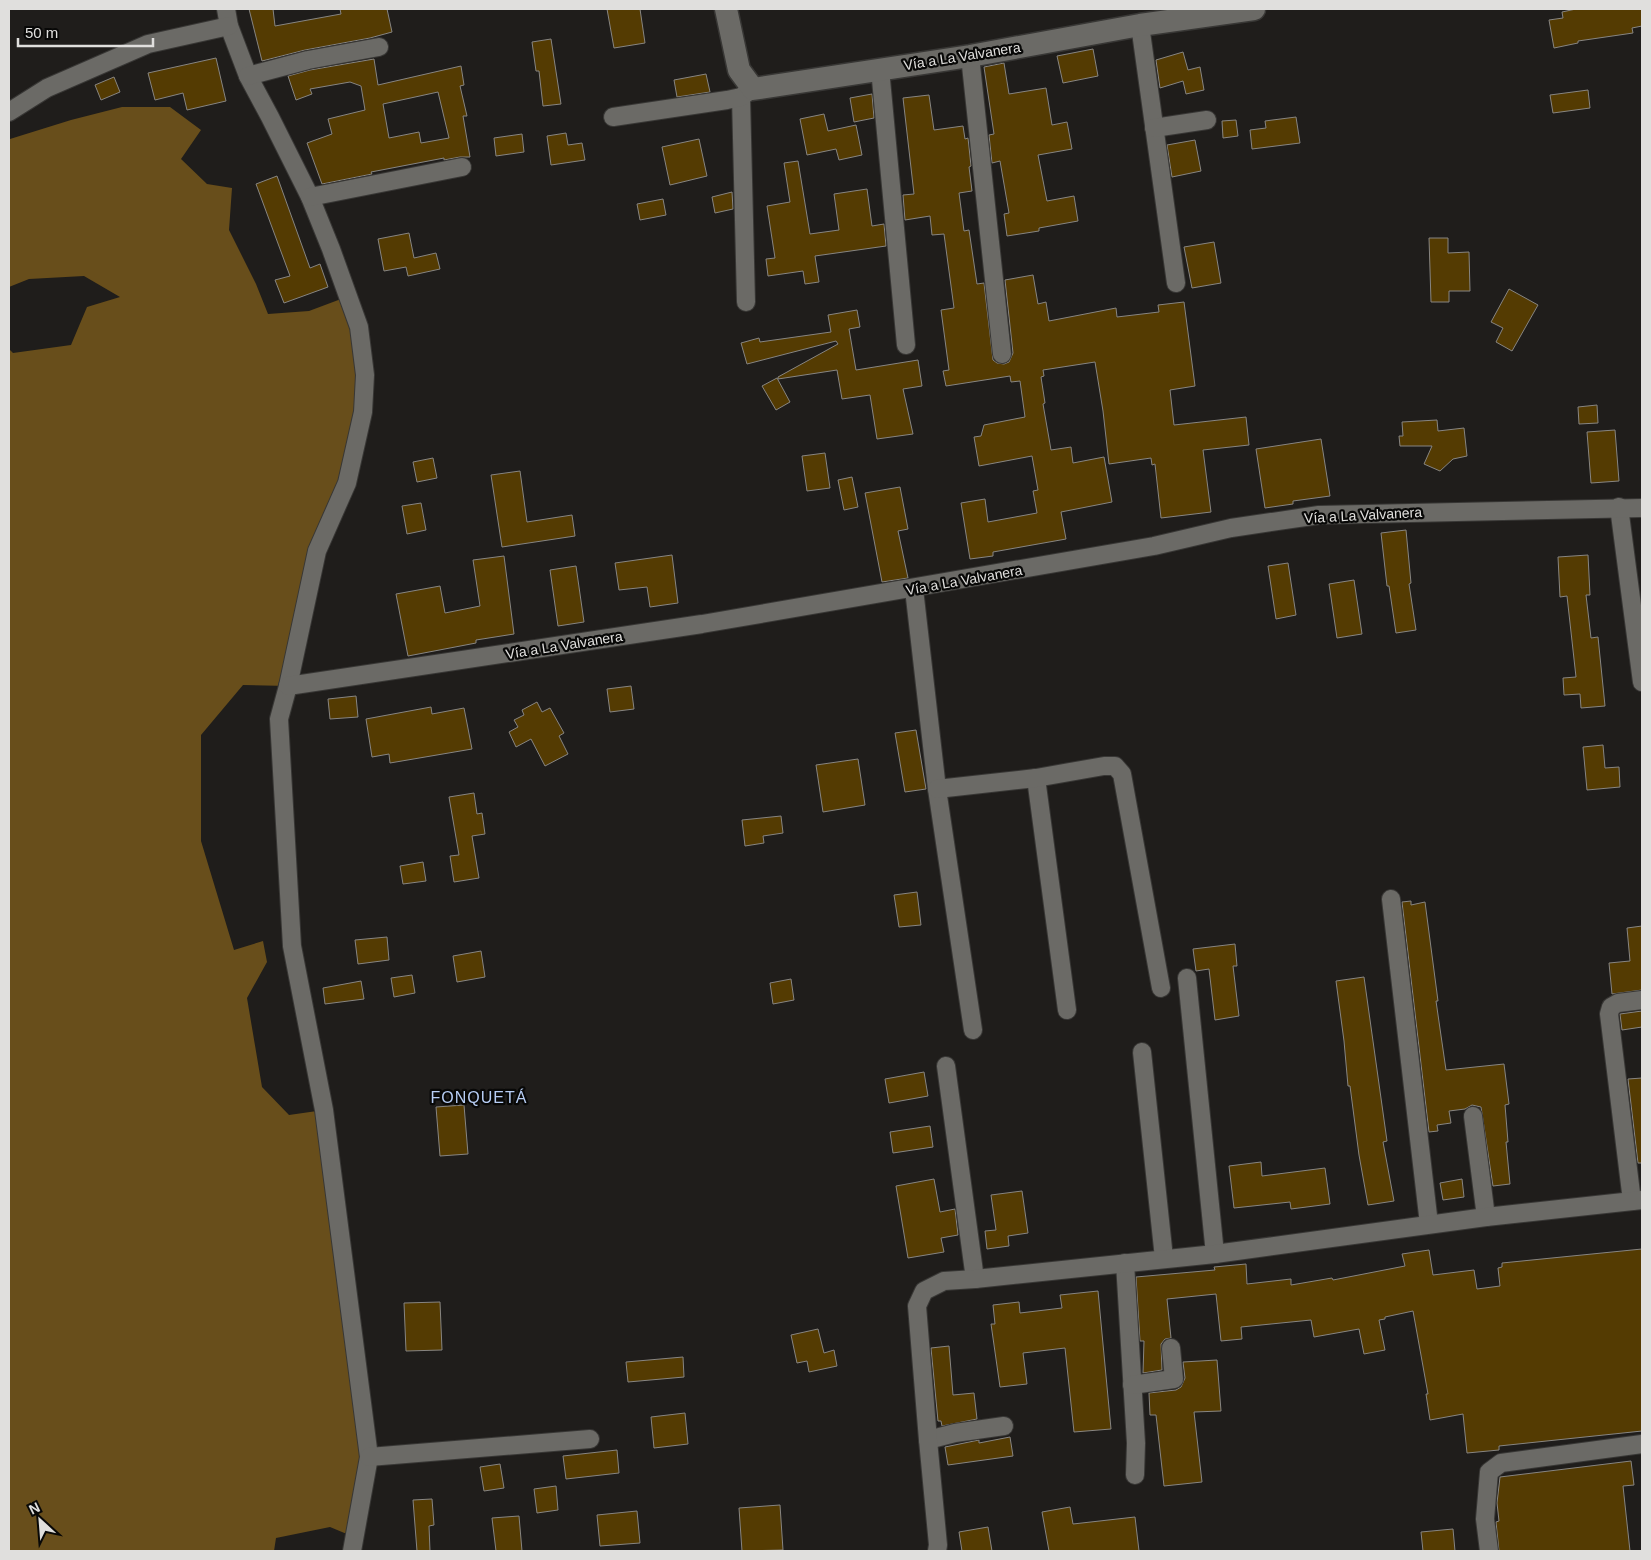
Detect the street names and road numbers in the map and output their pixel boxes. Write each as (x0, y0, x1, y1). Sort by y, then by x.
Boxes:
street label: Vía a La Valvanera (902, 39, 1022, 73)
street label: Vía a La Valvanera (1304, 504, 1423, 526)
street label: Vía a La Valvanera (904, 562, 1024, 598)
street label: Vía a La Valvanera (504, 628, 624, 662)

